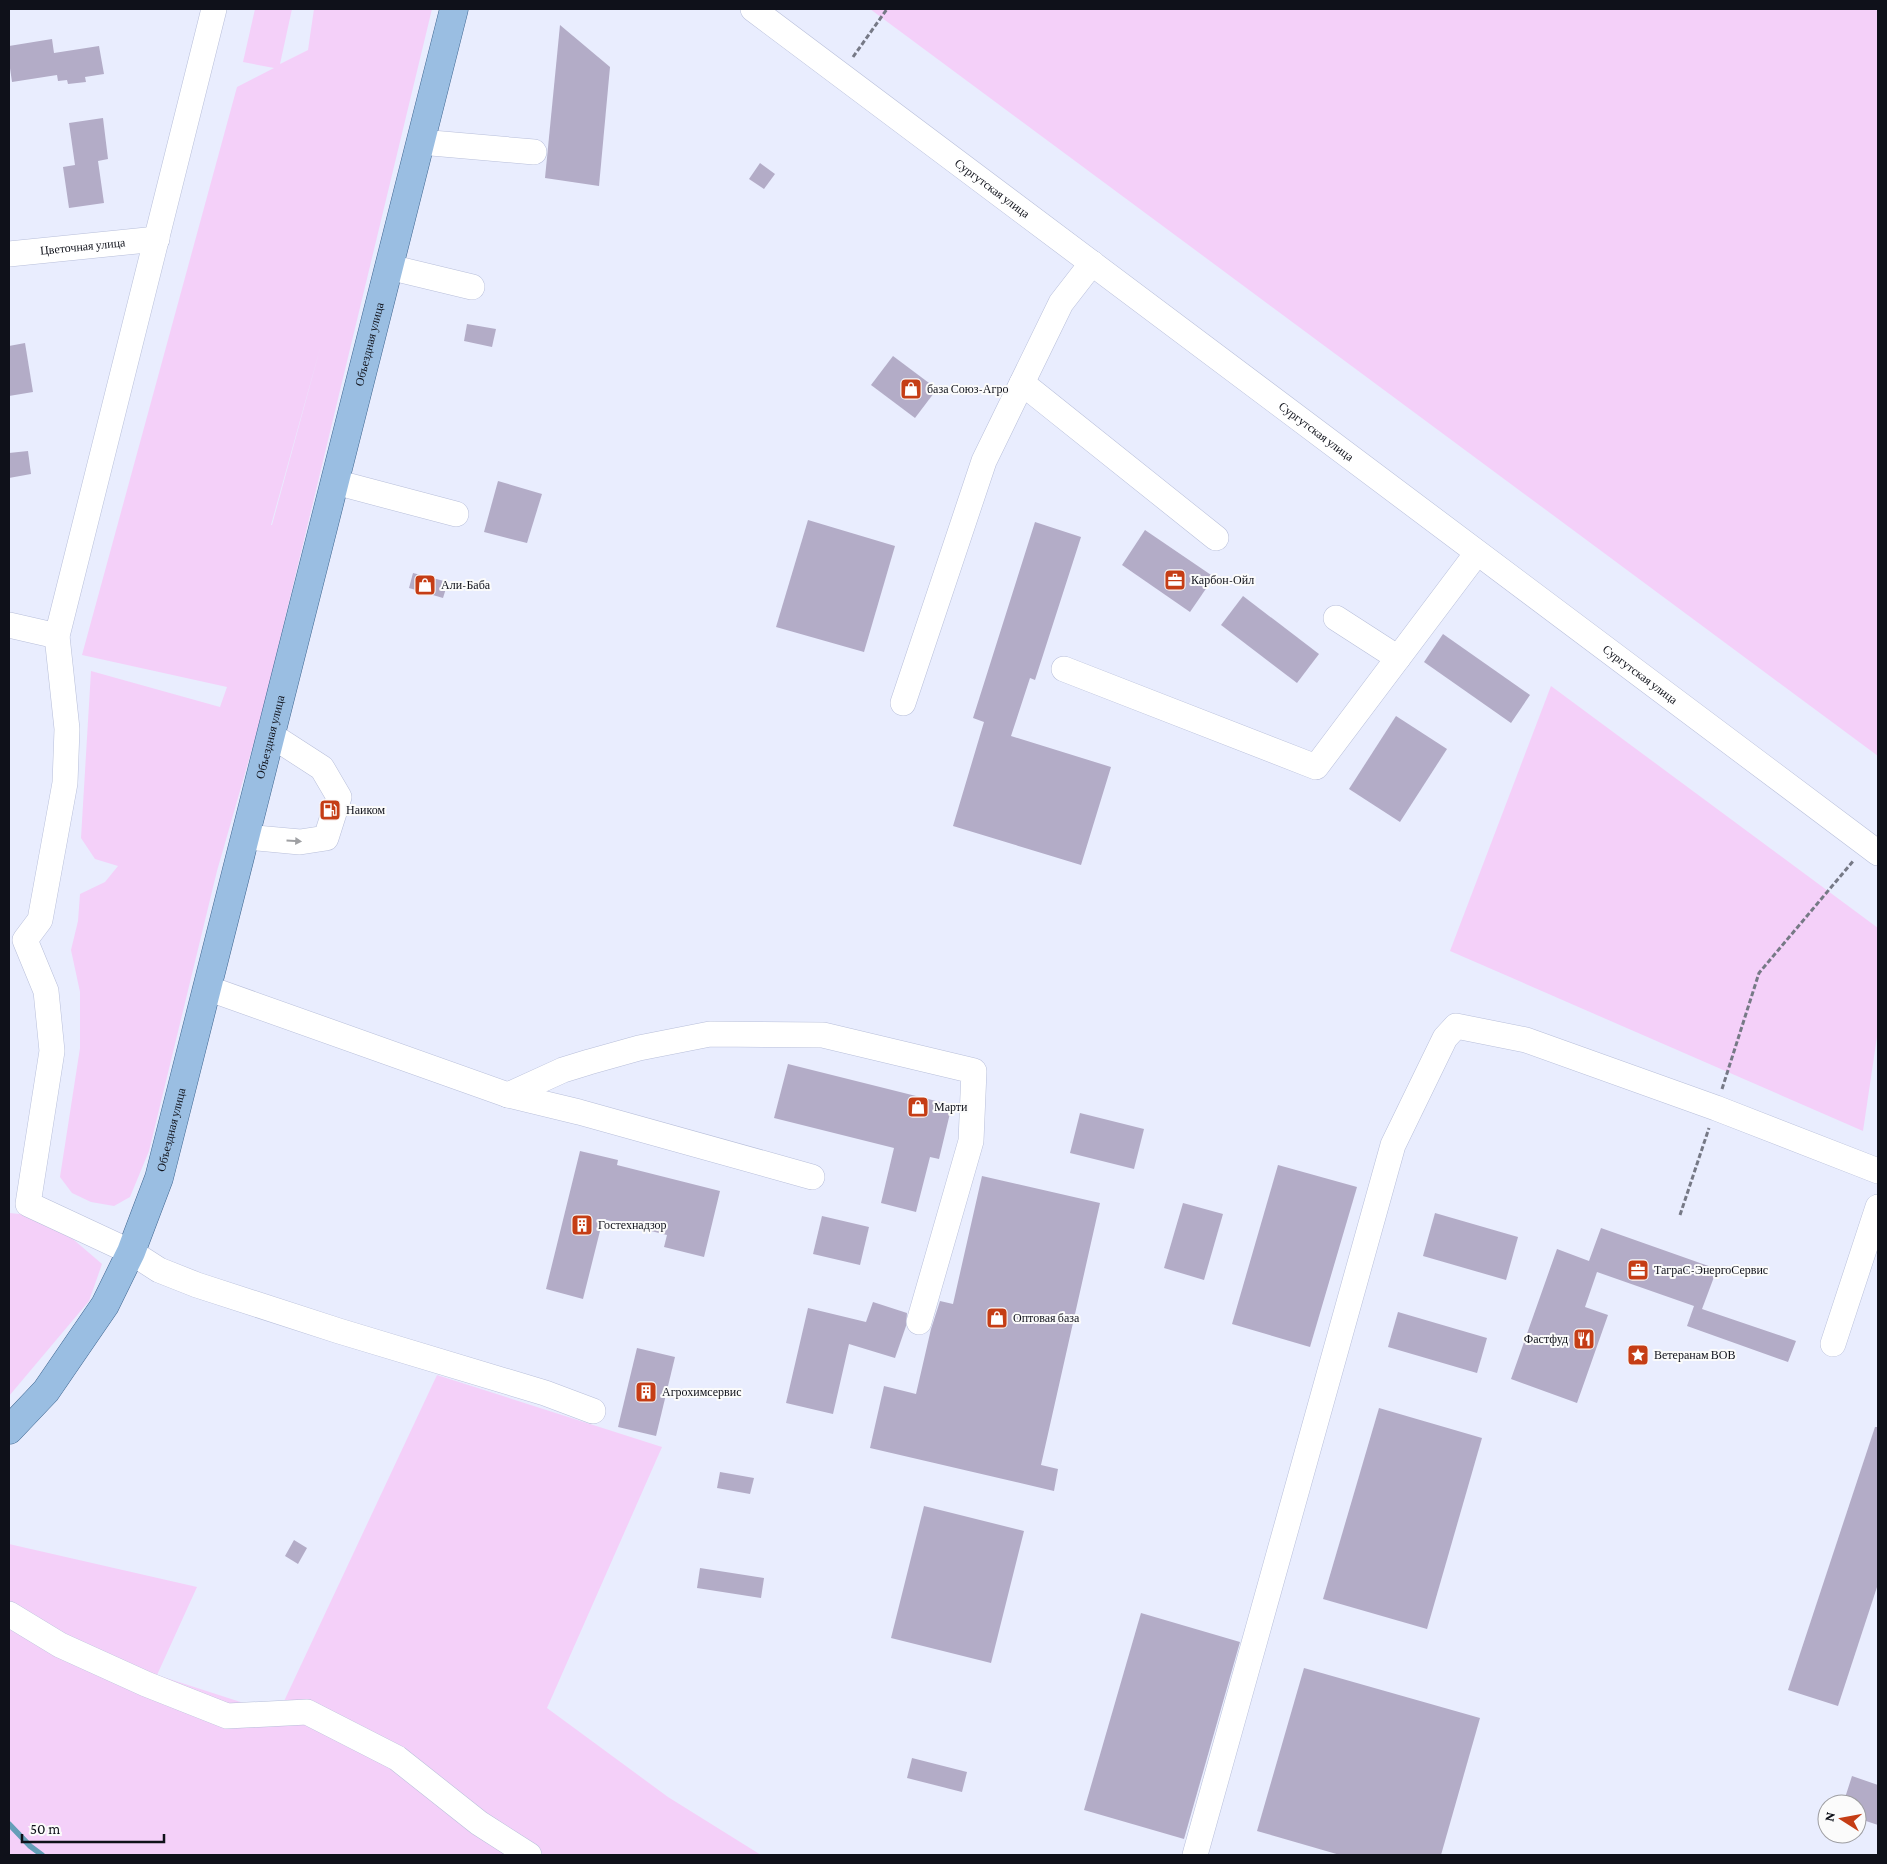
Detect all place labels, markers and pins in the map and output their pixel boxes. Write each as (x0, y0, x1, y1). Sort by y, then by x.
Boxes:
shop icon: база Союз-Агро (899, 377, 923, 401)
place label: база Союз-Агро (927, 382, 1008, 396)
office icon: Карбон-Ойл (1163, 568, 1187, 592)
shop icon: Али-Баба (413, 573, 437, 597)
place label: Карбон-Ойл (1191, 573, 1254, 587)
place label: Али-Баба (441, 578, 491, 592)
fuel station icon: Наиком (318, 798, 342, 822)
place label: Наиком (346, 803, 385, 817)
shop icon: Марти (906, 1095, 930, 1119)
place label: Марти (934, 1100, 968, 1114)
building icon: Гостехнадзор (570, 1213, 594, 1237)
place label: Гостехнадзор (598, 1218, 667, 1232)
office icon: ТаграС-ЭнергоСервис (1626, 1258, 1650, 1282)
place label: ТаграС-ЭнергоСервис (1654, 1263, 1768, 1277)
shop icon: Оптовая база (985, 1306, 1009, 1330)
place label: Оптовая база (1013, 1311, 1080, 1325)
restaurant icon: Фастфуд (1572, 1327, 1596, 1351)
place label: Фастфуд (1524, 1332, 1568, 1346)
place icon: Ветеранам ВОВ (1626, 1343, 1650, 1367)
place label: Ветеранам ВОВ (1654, 1348, 1736, 1362)
building icon: Агрохимсервис (634, 1380, 658, 1404)
place label: Агрохимсервис (662, 1385, 742, 1399)

